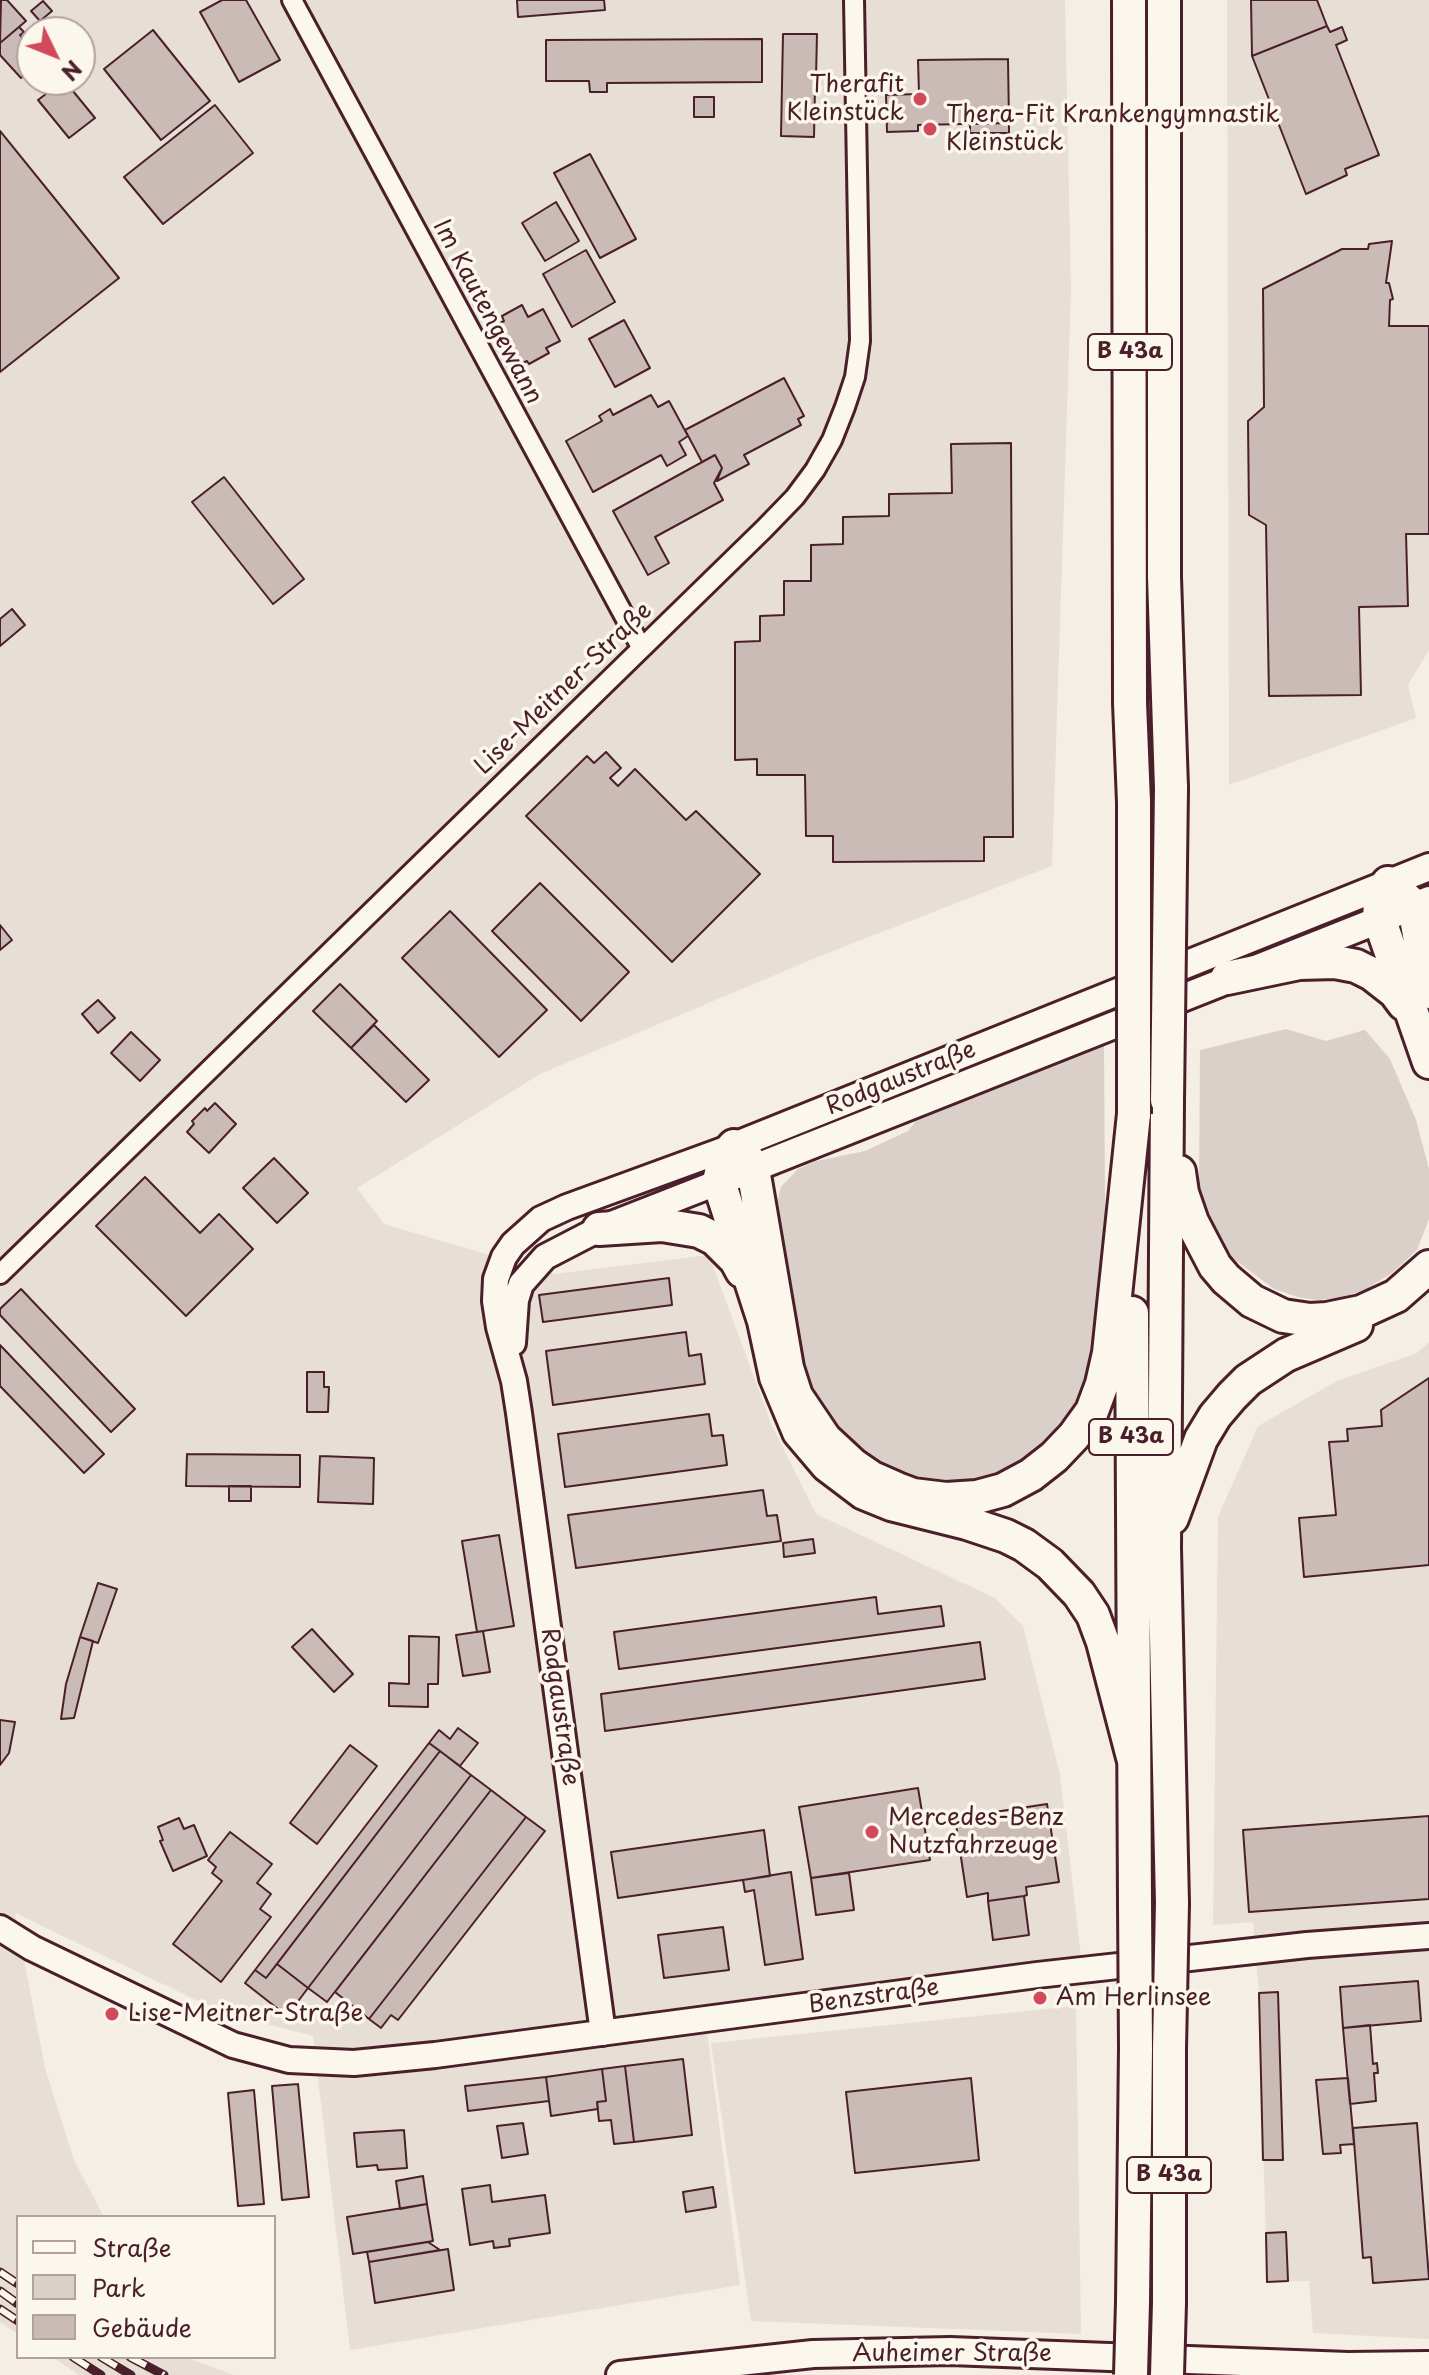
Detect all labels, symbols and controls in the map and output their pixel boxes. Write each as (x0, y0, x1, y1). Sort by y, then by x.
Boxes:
north arrow (16, 16, 96, 96)
text: N (54, 54, 90, 89)
place label: Therafit Kleinstück (786, 71, 904, 127)
marker: Therafit Kleinstück (911, 90, 929, 108)
place label: Thera-Fit Krankengymnastik Kleinstück (946, 101, 1280, 157)
marker: Thera-Fit Krankengymnastik Kleinstück (921, 120, 939, 138)
street label: Im Kautengewann (426, 215, 548, 409)
road number: B 43a (1088, 334, 1172, 370)
street label: Lise-Meitner-Straße (469, 597, 659, 781)
street label: Rodgaustraße (822, 1036, 980, 1122)
road number: B 43a (1089, 1419, 1173, 1455)
street label: Rodgaustraße (534, 1626, 584, 1788)
place label: Mercedes-Benz Nutzfahrzeuge (888, 1804, 1064, 1860)
marker: Mercedes-Benz Nutzfahrzeuge (863, 1823, 881, 1841)
street label: Benzstraße (807, 1974, 941, 2020)
place label: Am Herlinsee (1056, 1984, 1212, 2012)
marker: Am Herlinsee (1031, 1989, 1049, 2007)
place label: Lise-Meitner-Straße (128, 2000, 363, 2028)
marker: Lise-Meitner-Straße (103, 2005, 121, 2023)
road number: B 43a (1127, 2157, 1211, 2193)
legend (16, 2215, 276, 2359)
text: Straße (92, 2229, 171, 2265)
text: Park (92, 2269, 146, 2305)
text: Gebäude (92, 2309, 192, 2345)
street label: Auheimer Straße (852, 2340, 1052, 2368)

